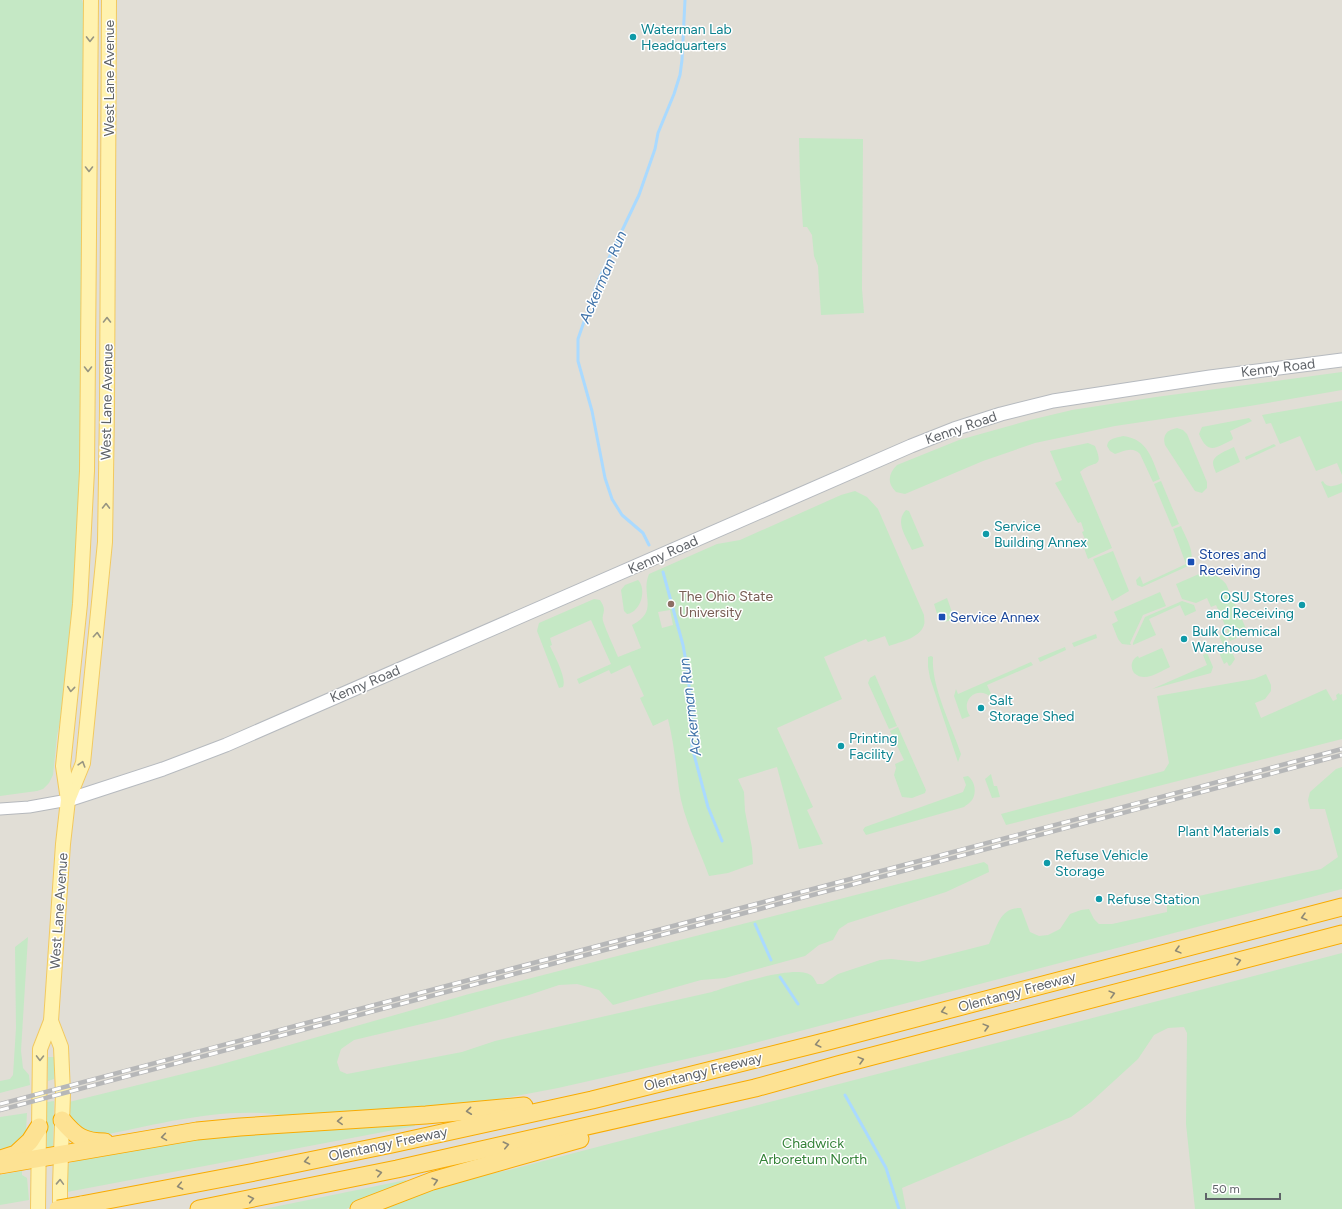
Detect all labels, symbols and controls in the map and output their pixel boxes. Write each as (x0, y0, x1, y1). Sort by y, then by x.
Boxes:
street label: West Lane Avenue (101, 19, 118, 136)
place label: Waterman Lab Headquarters (641, 21, 732, 54)
marker: Waterman Lab Headquarters (628, 32, 638, 42)
one-way arrow (86, 36, 94, 42)
one-way arrow (85, 166, 93, 172)
water label: Ackerman Run (575, 228, 631, 327)
one-way arrow (103, 317, 111, 323)
street label: West Lane Avenue (97, 343, 117, 460)
street label: Kenny Road (1240, 355, 1316, 381)
one-way arrow (84, 366, 92, 372)
street label: Kenny Road (923, 408, 999, 448)
one-way arrow (101, 503, 110, 509)
place label: Service Building Annex (994, 518, 1087, 551)
marker: Service Building Annex (981, 529, 991, 539)
street label: Kenny Road (625, 532, 701, 578)
place label: Stores and Receiving (1199, 546, 1267, 579)
marker: Stores and Receiving (1186, 557, 1196, 567)
place label: The Ohio State University (679, 588, 773, 621)
place label: OSU Stores and Receiving (1206, 589, 1294, 622)
marker: The Ohio State University (666, 599, 676, 609)
marker: OSU Stores and Receiving (1297, 600, 1307, 610)
place label: Service Annex (950, 609, 1040, 626)
marker: Service Annex (937, 612, 947, 622)
place label: Bulk Chemical Warehouse (1192, 623, 1280, 656)
one-way arrow (92, 632, 101, 638)
marker: Bulk Chemical Warehouse (1179, 634, 1189, 644)
water label: Ackerman Run (675, 657, 705, 758)
street label: Kenny Road (327, 662, 403, 706)
one-way arrow (67, 686, 76, 692)
place label: Salt Storage Shed (989, 692, 1074, 725)
marker: Salt Storage Shed (976, 703, 986, 713)
place label: Printing Facility (849, 730, 897, 763)
marker: Printing Facility (836, 741, 846, 751)
one-way arrow (77, 761, 86, 768)
place label: Plant Materials (1178, 823, 1269, 840)
marker: Plant Materials (1272, 826, 1282, 836)
place label: Refuse Vehicle Storage (1055, 847, 1149, 880)
street label: West Lane Avenue (46, 852, 72, 970)
marker: Refuse Vehicle Storage (1042, 858, 1052, 868)
place label: Refuse Station (1107, 891, 1200, 908)
marker: Refuse Station (1094, 894, 1104, 904)
one-way arrow (1301, 912, 1308, 921)
one-way arrow (1175, 945, 1182, 954)
one-way arrow (1234, 957, 1241, 966)
street label: Olentangy Freeway (956, 968, 1078, 1016)
one-way arrow (1108, 990, 1115, 999)
one-way arrow (941, 1006, 948, 1015)
one-way arrow (983, 1023, 990, 1031)
one-way arrow (815, 1039, 822, 1047)
street label: Olentangy Freeway (642, 1049, 764, 1095)
one-way arrow (36, 1055, 44, 1061)
one-way arrow (857, 1056, 864, 1064)
one-way arrow (466, 1106, 472, 1115)
one-way arrow (337, 1116, 343, 1125)
street label: Olentangy Freeway (327, 1123, 450, 1165)
one-way arrow (161, 1132, 167, 1141)
park label: Chadwick Arboretum North (759, 1135, 867, 1168)
one-way arrow (503, 1141, 509, 1149)
one-way arrow (304, 1157, 311, 1165)
one-way arrow (376, 1169, 382, 1177)
scale bar (1206, 1175, 1280, 1201)
one-way arrow (431, 1177, 438, 1185)
one-way arrow (56, 1179, 64, 1185)
one-way arrow (177, 1182, 183, 1190)
text: 50 m (1212, 1182, 1240, 1196)
one-way arrow (248, 1195, 255, 1204)

